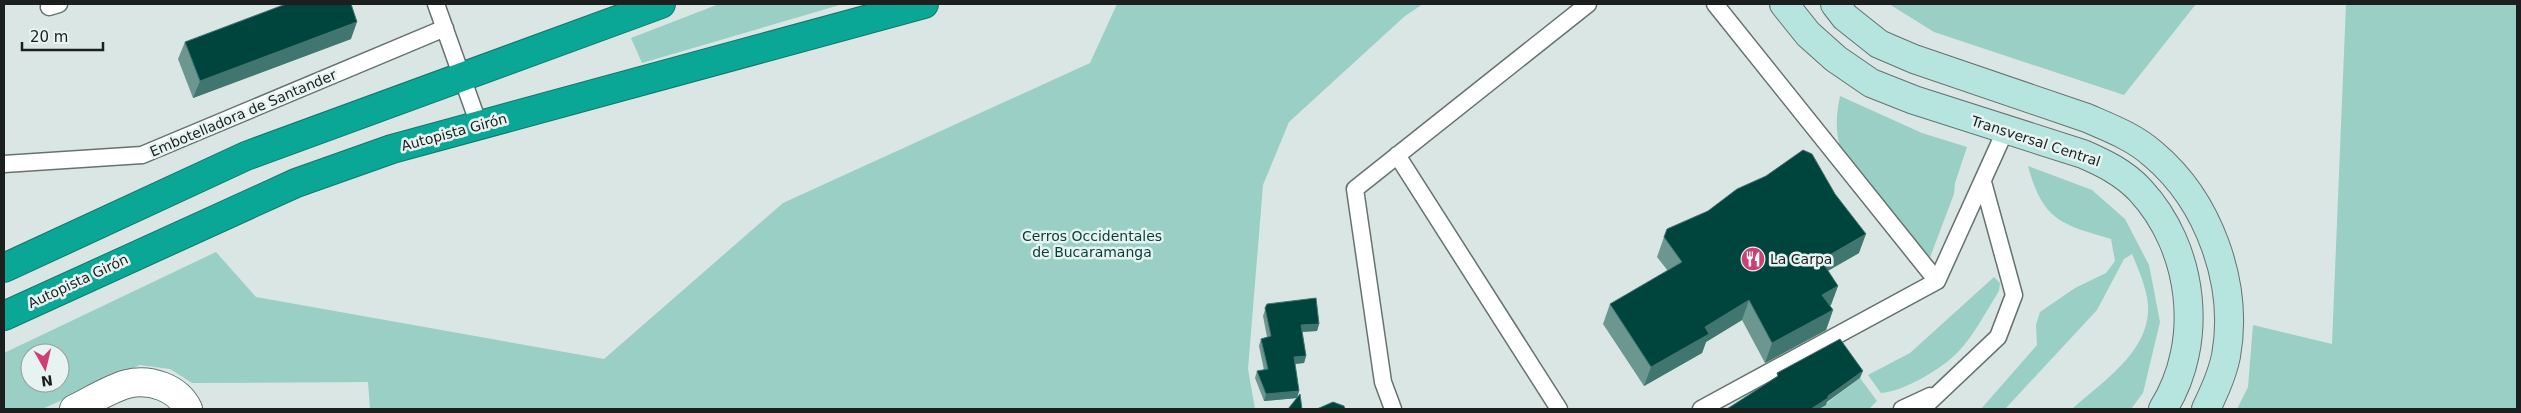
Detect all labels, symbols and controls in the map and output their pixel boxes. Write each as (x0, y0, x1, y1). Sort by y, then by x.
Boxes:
scale bar (22, 20, 104, 52)
text: 20 m (30, 28, 68, 46)
street label: Embotelladora de Santander (147, 66, 339, 160)
street label: Autopista Girón (399, 110, 509, 154)
street label: Transversal Central (1968, 112, 2103, 169)
park label: Cerros Occidentales de Bucaramanga (1022, 228, 1162, 260)
restaurant icon: La Carpa (1740, 246, 1766, 272)
street label: Autopista Girón (25, 251, 131, 311)
place label: La Carpa (1770, 251, 1832, 267)
north arrow (20, 343, 70, 393)
text: N (40, 372, 54, 390)

